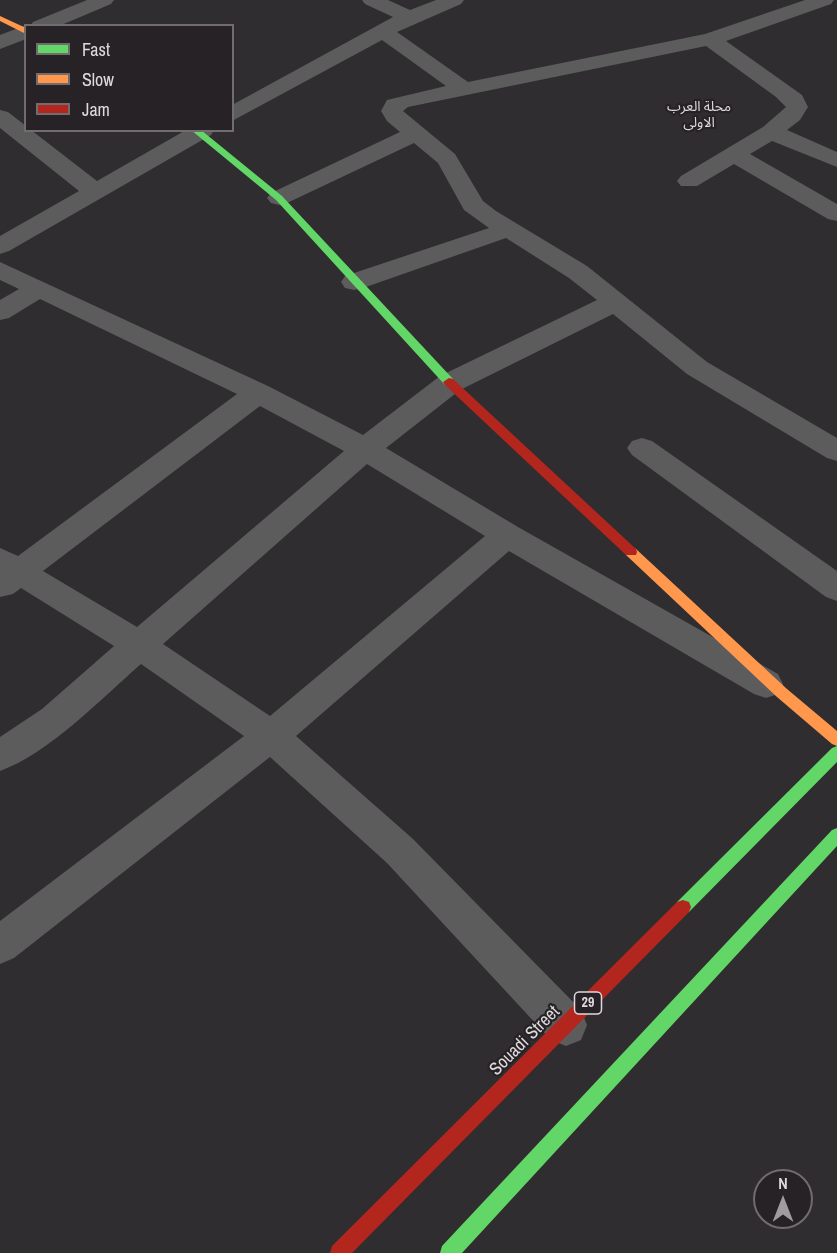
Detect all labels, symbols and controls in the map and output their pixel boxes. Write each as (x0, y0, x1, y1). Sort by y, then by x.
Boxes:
legend (24, 24, 234, 132)
text: Fast (82, 37, 110, 62)
text: Slow (82, 67, 114, 92)
text: Jam (82, 97, 110, 122)
district label: محلة العرب الاولى (667, 99, 731, 132)
road number: 29 (574, 992, 602, 1014)
street label: Souadi Street (485, 1001, 565, 1081)
north arrow (753, 1169, 813, 1229)
text: N (778, 1172, 788, 1194)

